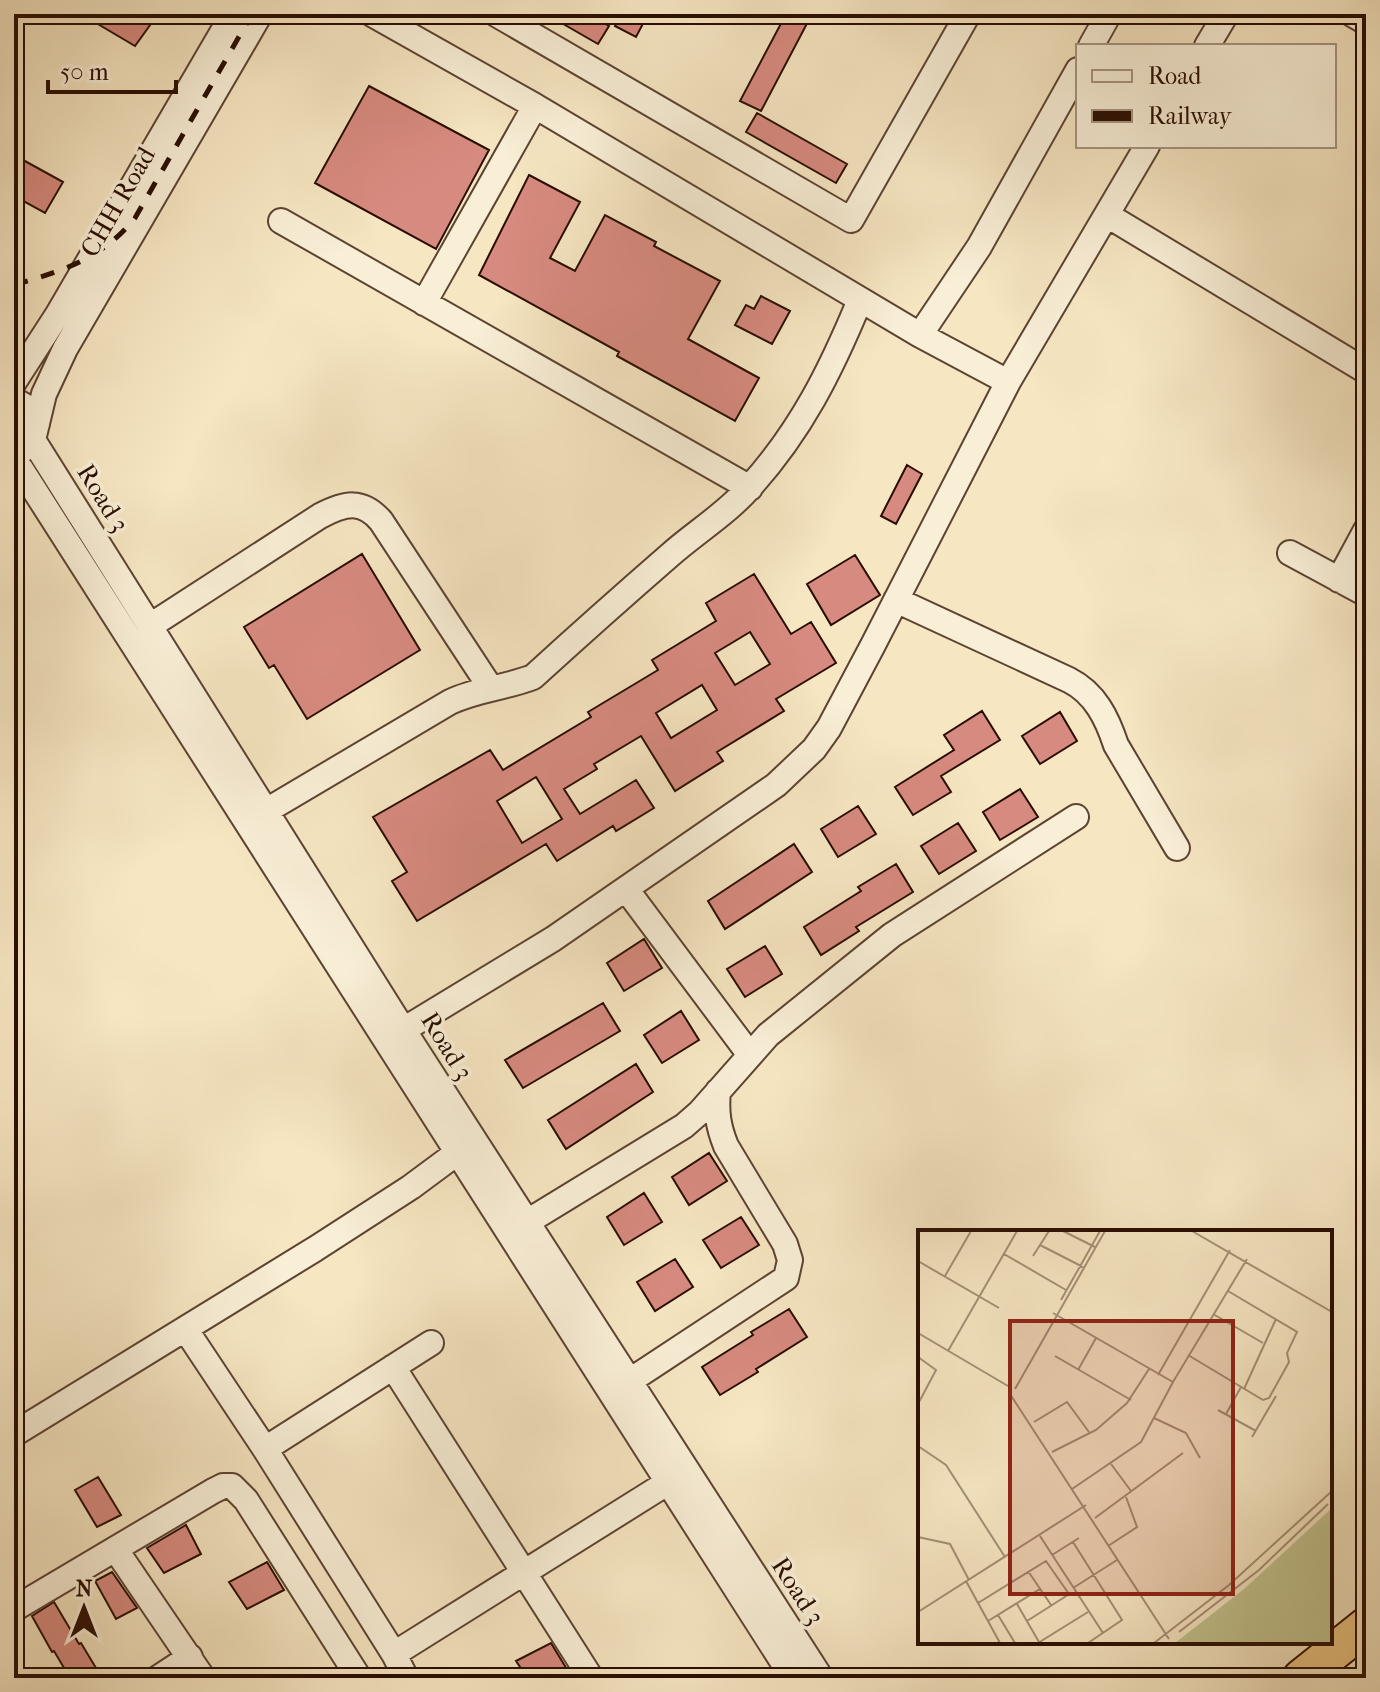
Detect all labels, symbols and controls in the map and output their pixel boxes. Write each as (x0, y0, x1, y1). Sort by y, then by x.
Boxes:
scale bar (48, 44, 176, 94)
legend (1076, 44, 1336, 148)
text: 50 m (60, 58, 109, 86)
text: Road (1148, 62, 1202, 90)
text: Railway (1148, 102, 1233, 130)
street label: CHH Road (74, 141, 162, 263)
street label: Road 3 (70, 458, 136, 538)
street label: Road 3 (414, 1006, 480, 1086)
inset map (918, 1230, 1332, 1644)
street label: Road 3 (765, 1551, 831, 1631)
north arrow (44, 1568, 124, 1648)
text: N (76, 1576, 93, 1602)

